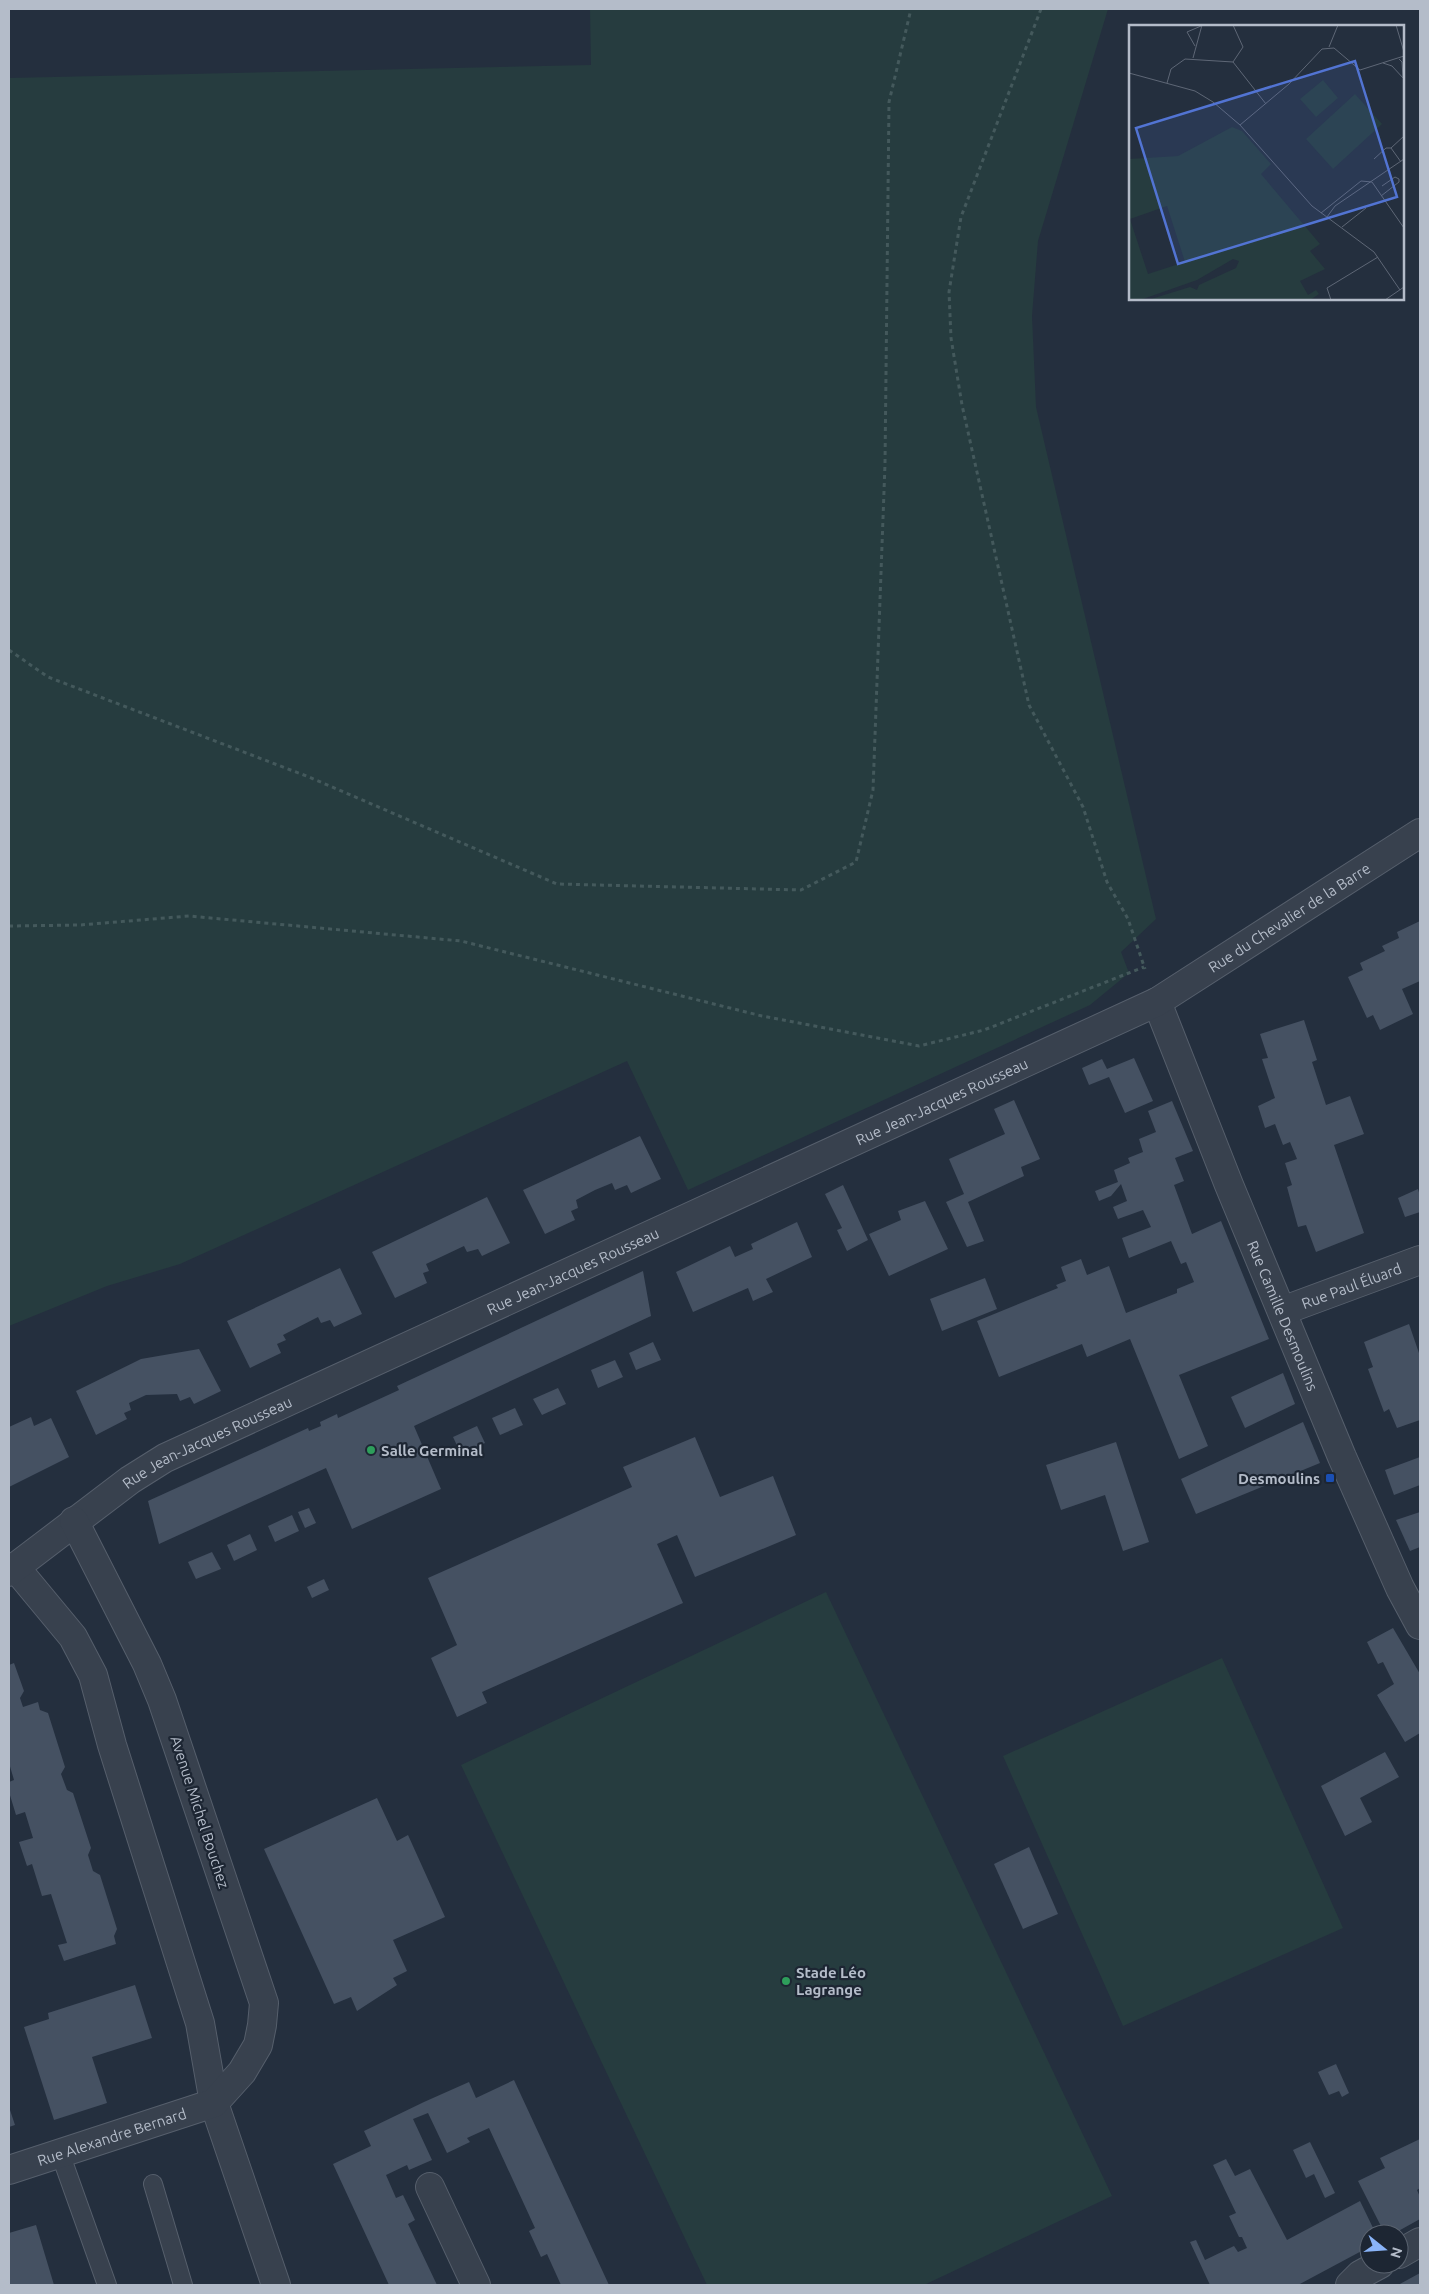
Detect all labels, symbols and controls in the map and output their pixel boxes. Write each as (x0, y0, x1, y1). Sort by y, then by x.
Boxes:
inset map (1129, 25, 1404, 300)
street label: Rue du Chevalier de la Barre (1205, 859, 1373, 975)
street label: Rue Jean-Jacques Rousseau (853, 1054, 1030, 1148)
street label: Rue Jean-Jacques Rousseau (484, 1224, 661, 1318)
street label: Rue Camille Desmoulins (1244, 1238, 1322, 1393)
street label: Rue Paul Éluard (1299, 1259, 1404, 1312)
street label: Rue Jean-Jacques Rousseau (119, 1392, 294, 1492)
place label: Salle Germinal (381, 1442, 483, 1459)
marker: Salle Germinal (365, 1444, 377, 1456)
place label: Desmoulins (1238, 1470, 1320, 1487)
marker: Desmoulins (1324, 1472, 1336, 1484)
street label: Avenue Michel Bouchez (167, 1734, 233, 1891)
place label: Stade Léo Lagrange (796, 1964, 866, 1998)
marker: Stade Léo Lagrange (780, 1975, 792, 1987)
street label: Rue Alexandre Bernard (35, 2104, 188, 2169)
north arrow (1359, 2224, 1409, 2274)
text: N (1387, 2245, 1406, 2260)

